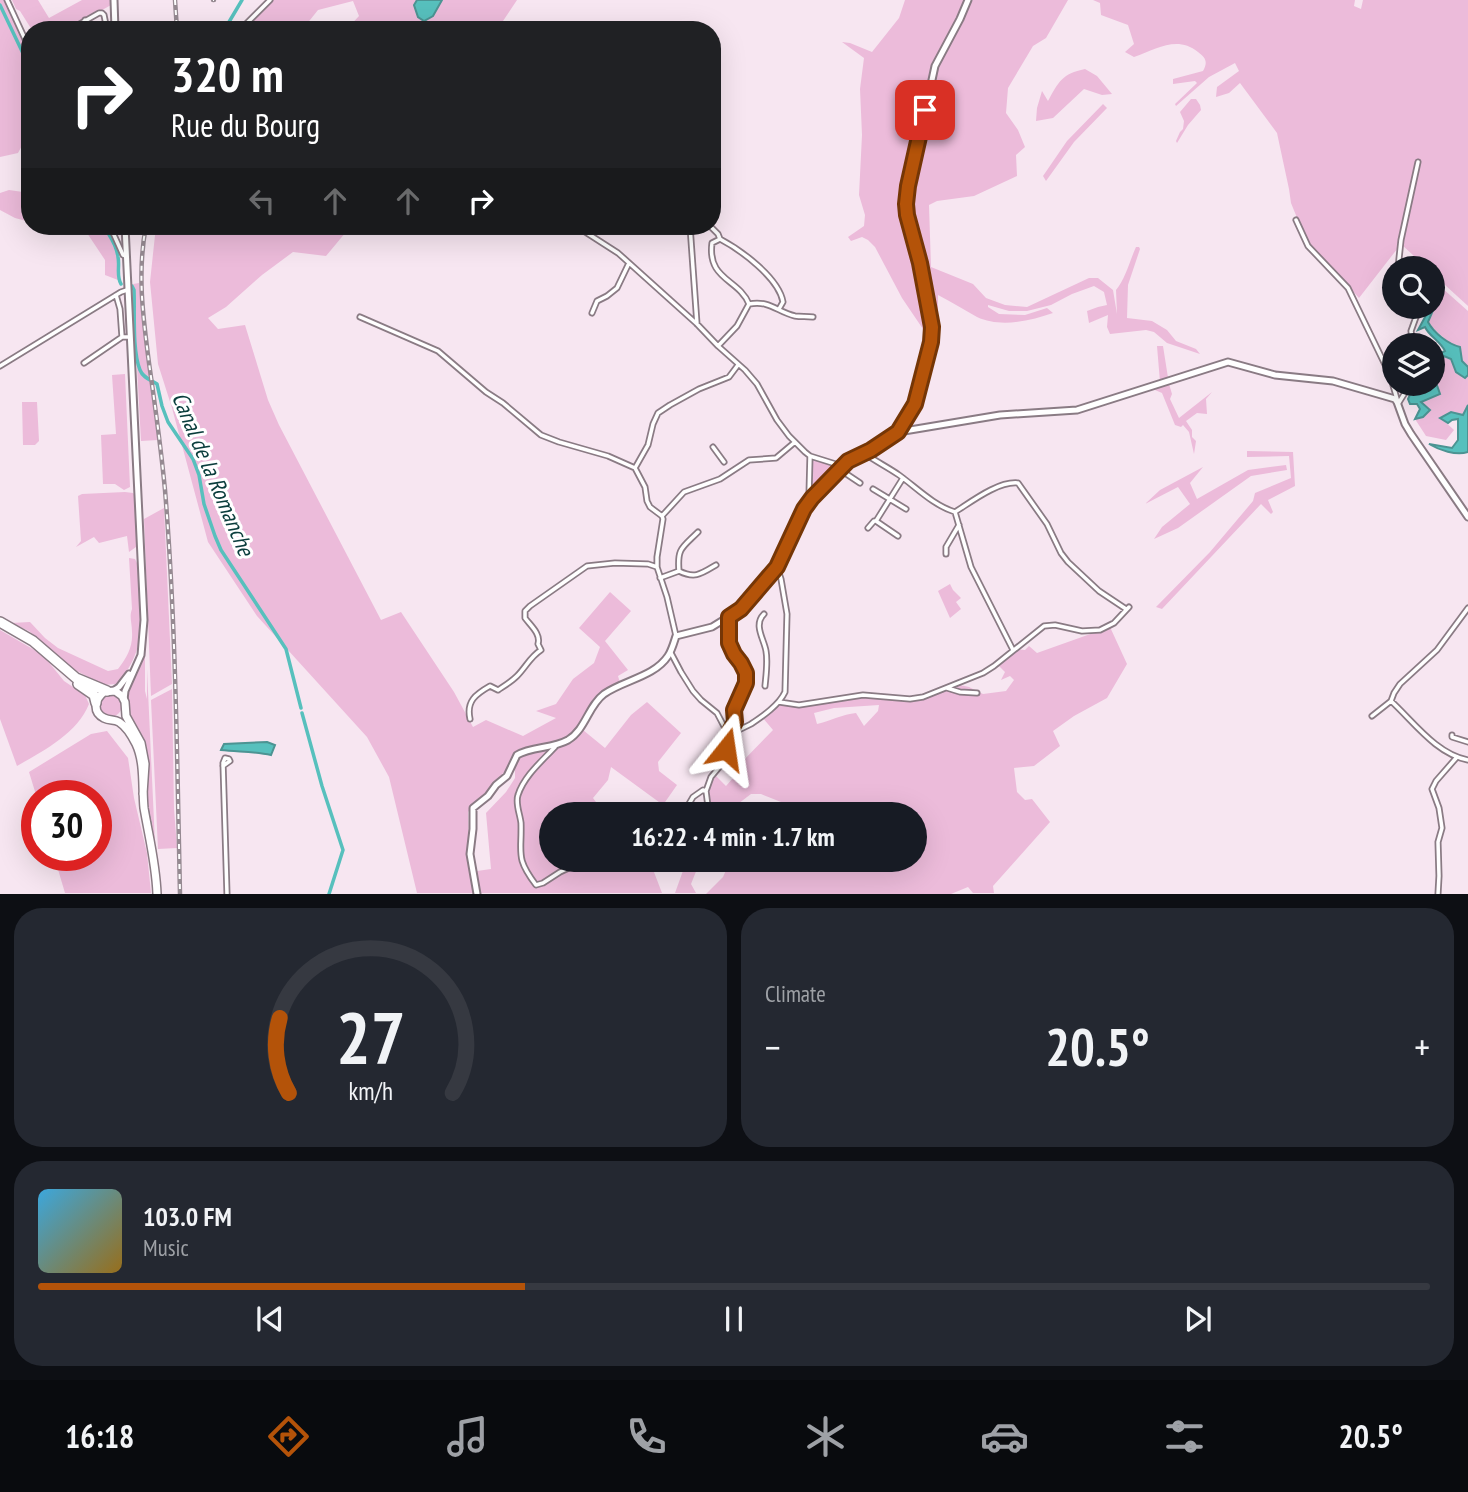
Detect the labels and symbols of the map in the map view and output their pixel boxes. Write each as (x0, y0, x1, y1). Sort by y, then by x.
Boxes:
pin (895, 80, 955, 140)
water label: Canal de la Romanche (166, 388, 262, 561)
position arrow (689, 712, 763, 786)
speed limit sign: 30 (21, 780, 112, 871)

